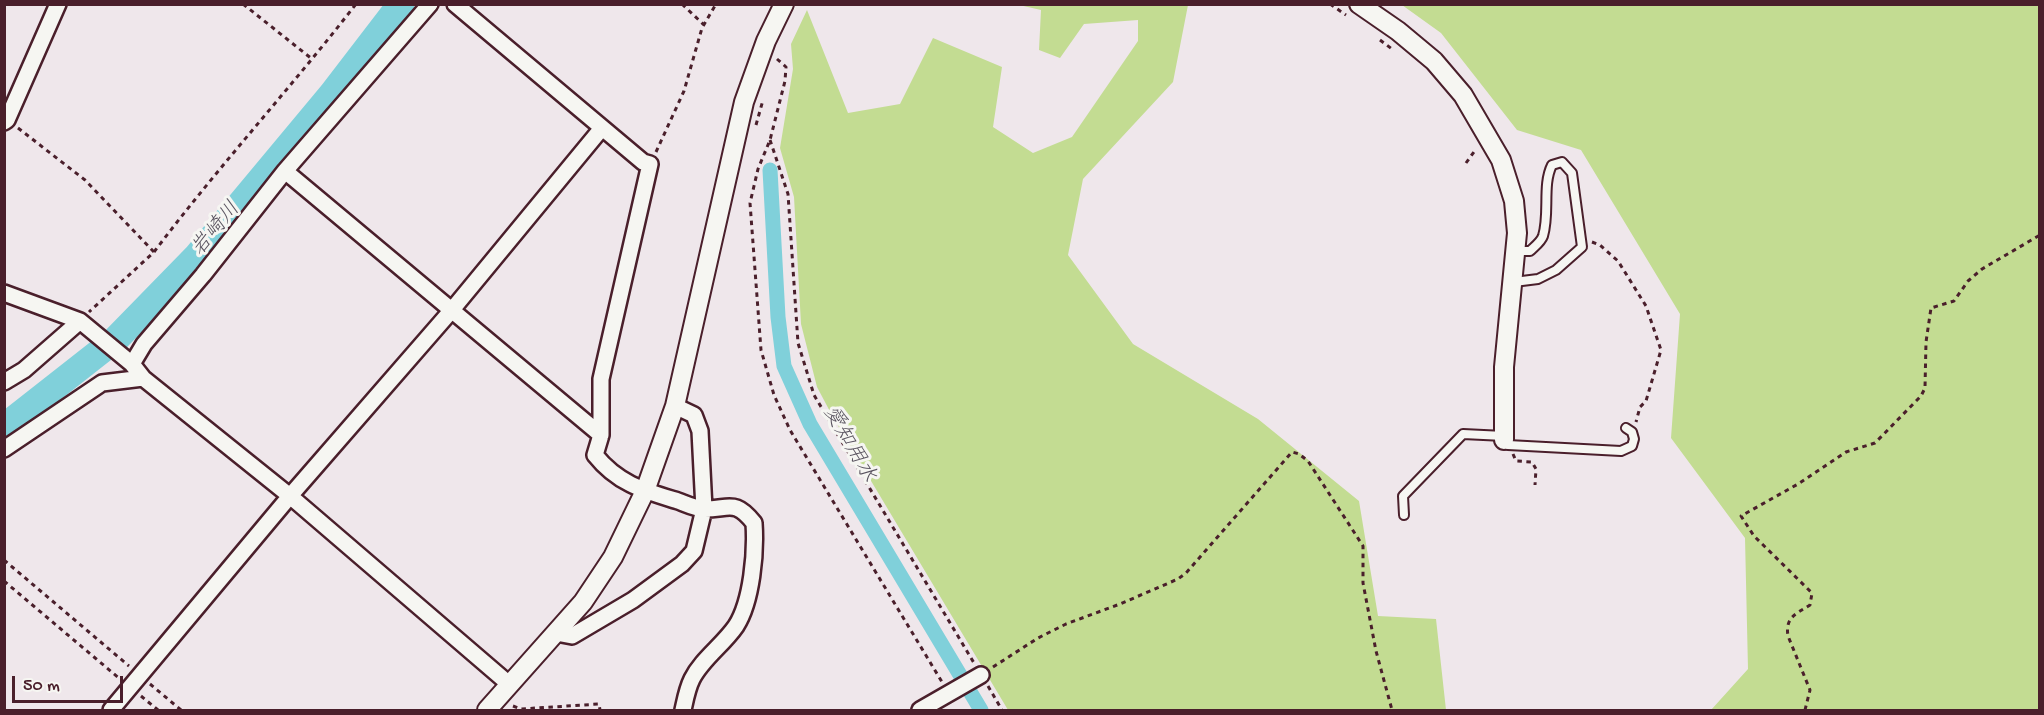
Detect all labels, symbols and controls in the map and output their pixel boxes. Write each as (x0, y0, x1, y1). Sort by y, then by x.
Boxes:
water label: 岩崎川 (187, 198, 247, 262)
water label: 愛知用水 (816, 402, 880, 488)
scale bar (15, 664, 126, 702)
text: 50 m (23, 676, 60, 697)

